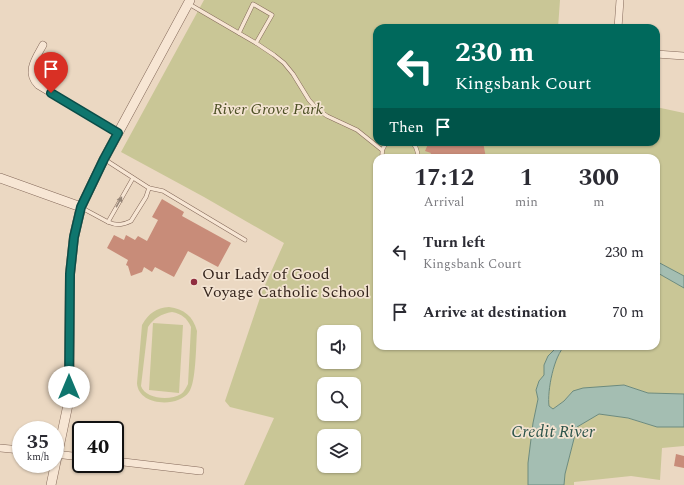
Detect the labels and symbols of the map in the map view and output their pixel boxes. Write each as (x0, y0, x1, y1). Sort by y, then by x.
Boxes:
pin (34, 52, 68, 93)
park label: River Grove Park (213, 97, 324, 121)
one-way arrow (116, 196, 123, 208)
place label: Our Lady of Good Voyage Catholic School (202, 262, 370, 304)
marker: Our Lady of Good Voyage Catholic School (189, 277, 199, 287)
position arrow (48, 366, 90, 408)
water label: Credit River (511, 419, 595, 445)
speed limit sign: 40 (72, 421, 124, 473)

